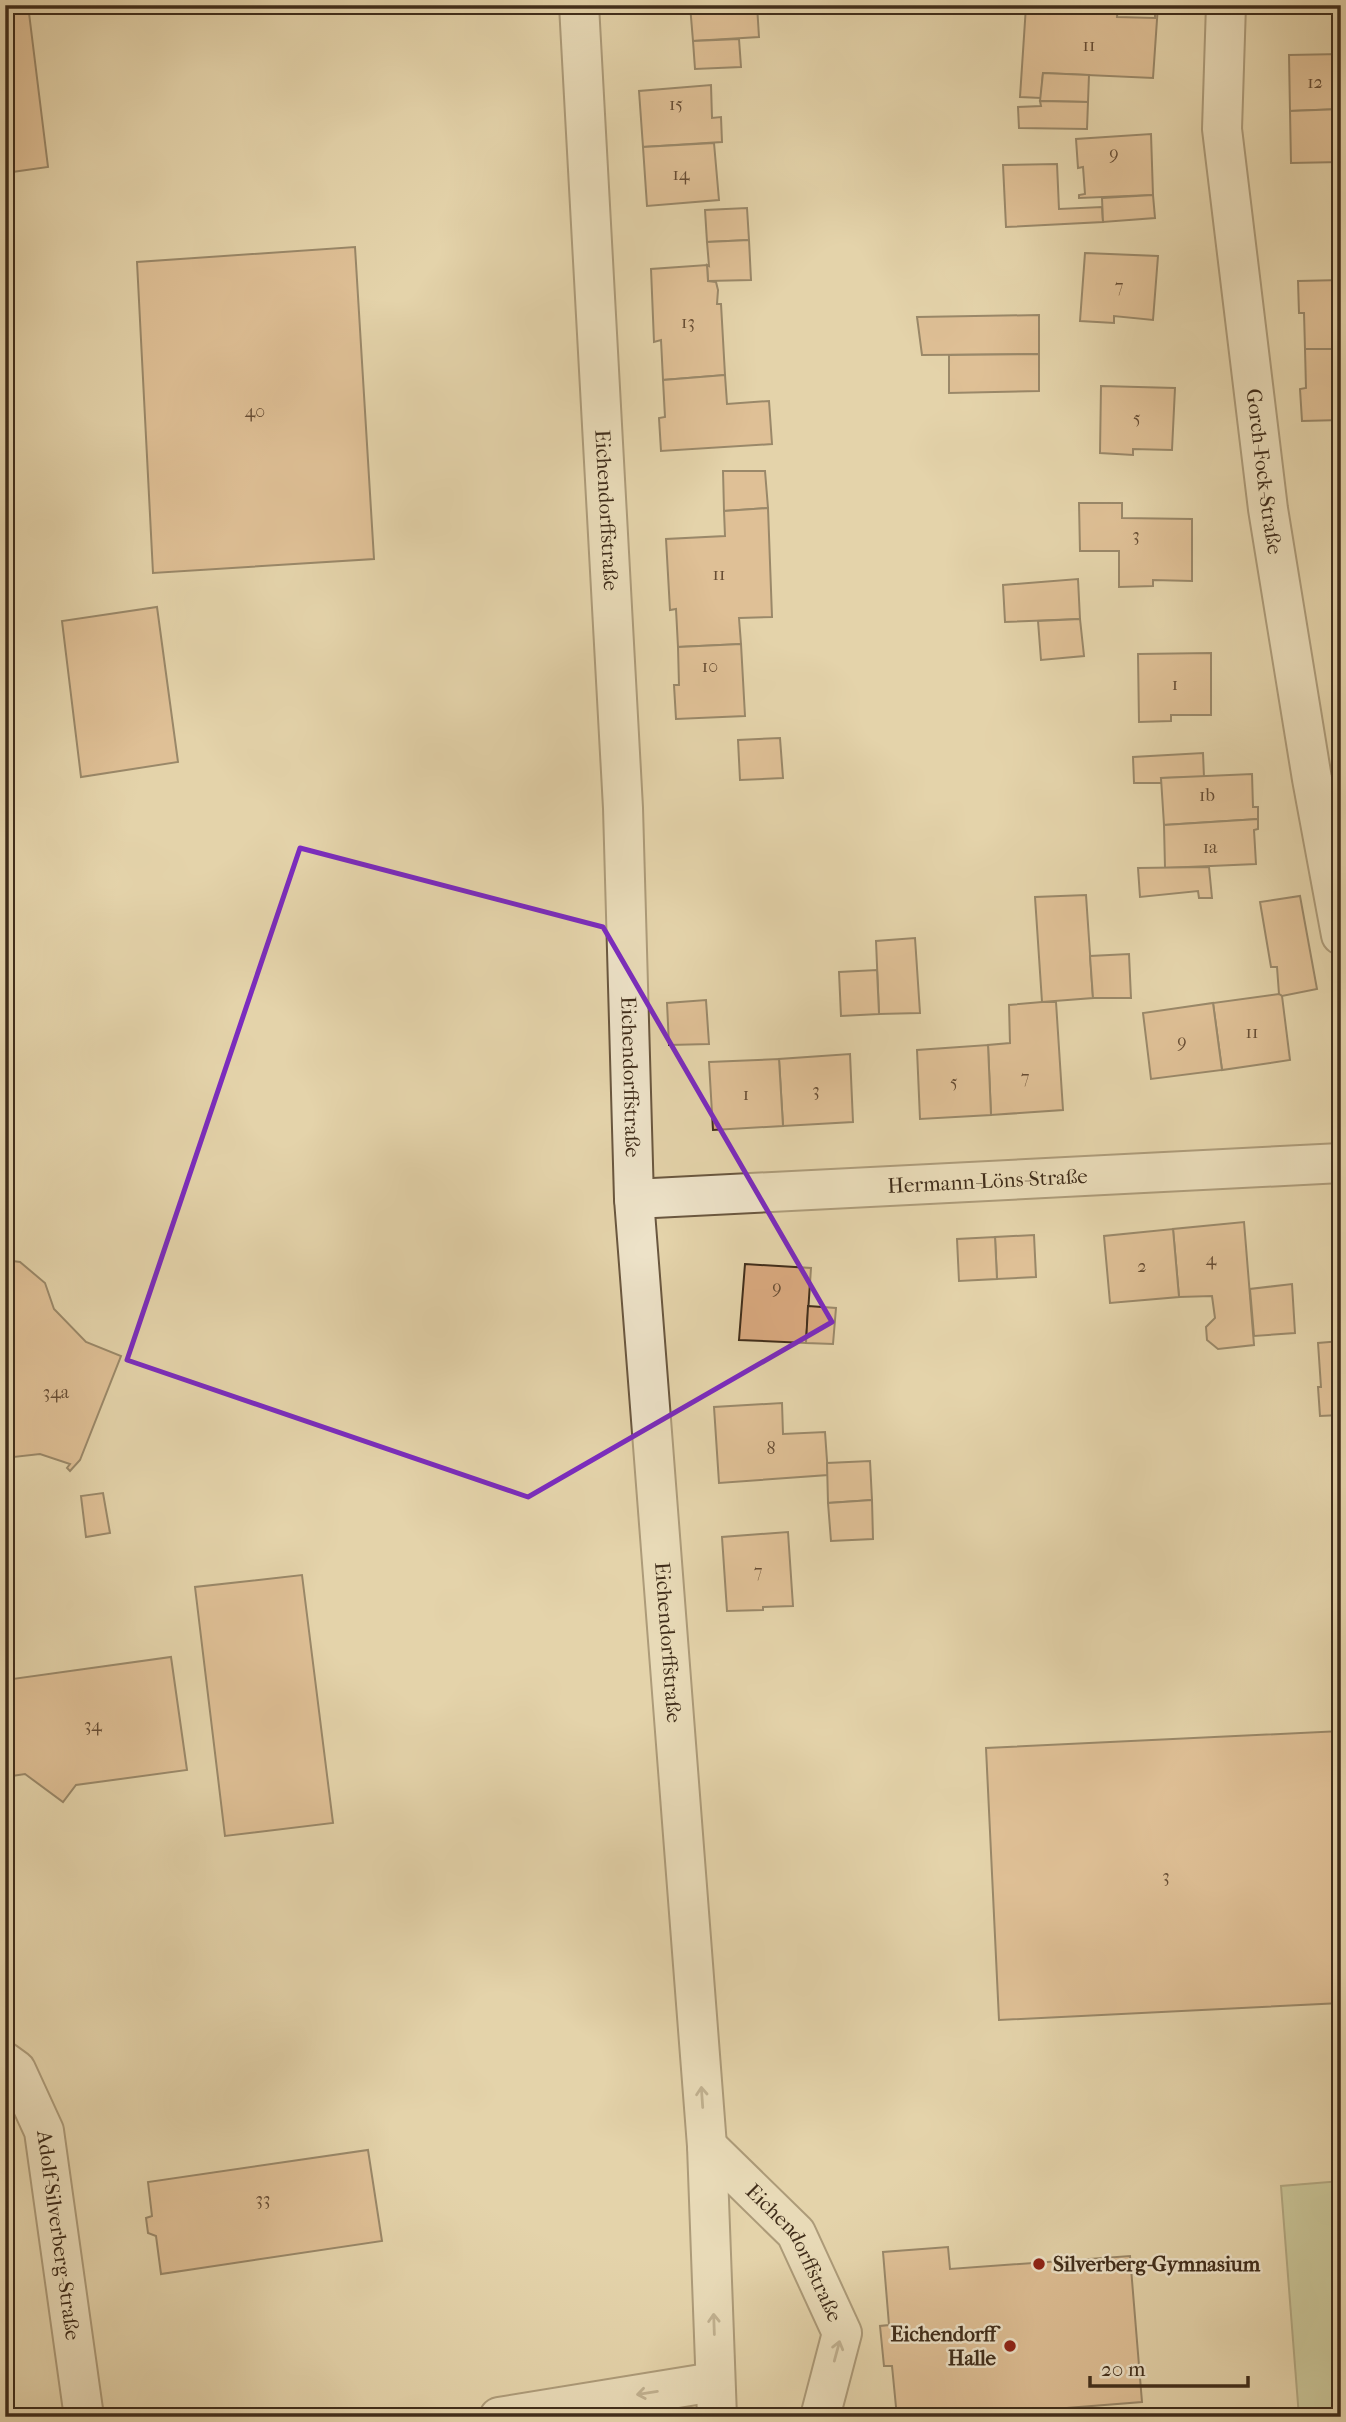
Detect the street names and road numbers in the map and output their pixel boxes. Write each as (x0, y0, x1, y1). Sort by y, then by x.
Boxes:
street label: Gorch-Fock-Straße (1242, 387, 1287, 556)
street label: Eichendorffstraße (590, 429, 623, 591)
street label: Eichendorffstraße (616, 996, 645, 1158)
street label: Hermann-Löns-Straße (887, 1164, 1088, 1198)
street label: Eichendorffstraße (650, 1561, 686, 1724)
street label: Adolf-Silverberg-Straße (32, 2128, 85, 2342)
street label: Eichendorffstraße (741, 2179, 847, 2325)

